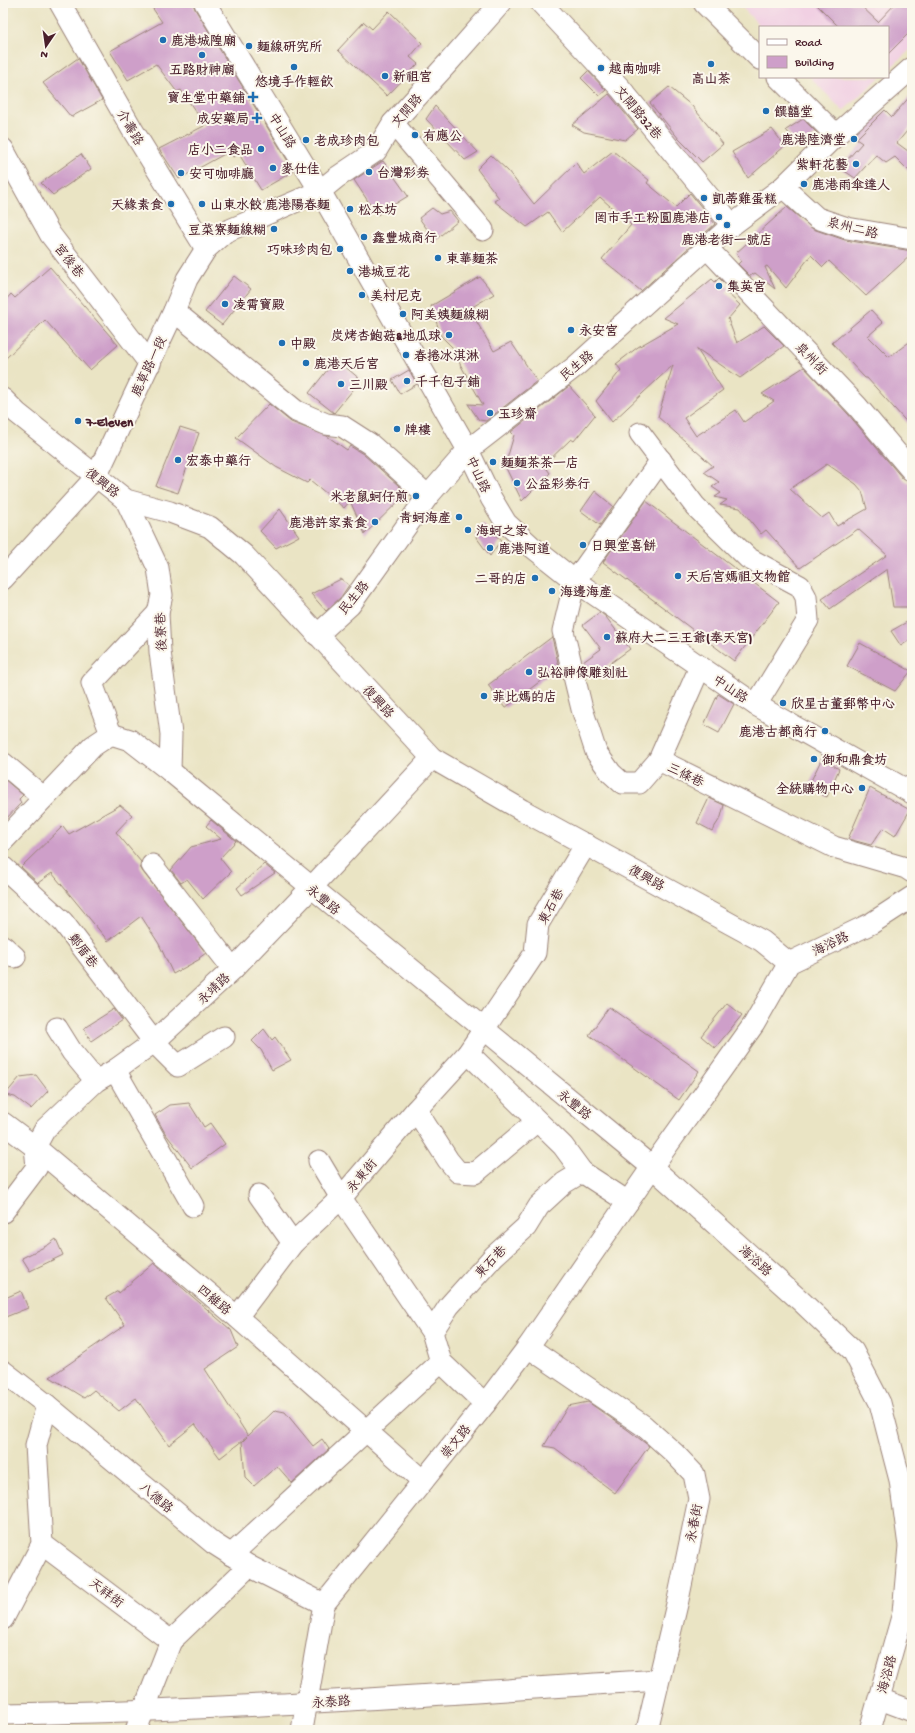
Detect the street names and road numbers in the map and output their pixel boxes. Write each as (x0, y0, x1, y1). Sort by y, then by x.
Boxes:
street label: 文開路32巷 (610, 83, 665, 143)
street label: 文開路 (389, 91, 426, 131)
street label: 介壽路 (112, 107, 146, 149)
street label: 中山路 (264, 110, 298, 152)
street label: 泉州二路 (825, 215, 880, 243)
street label: 宮後巷 (50, 241, 87, 282)
street label: 鹿草路一段 (129, 334, 171, 400)
street label: 泉州街 (791, 340, 830, 379)
street label: 民生路 (557, 348, 597, 385)
street label: 中山路 (462, 454, 493, 496)
street label: 復興路 (81, 465, 122, 502)
street label: 民生路 (336, 578, 373, 618)
street label: 後寮巷 (153, 612, 171, 652)
street label: 中山路 (709, 672, 751, 707)
street label: 復興路 (358, 683, 397, 722)
street label: 三條巷 (664, 760, 706, 792)
street label: 復興路 (625, 862, 667, 895)
street label: 永豐路 (303, 881, 343, 919)
street label: 東石巷 (535, 886, 568, 928)
street label: 海浴路 (810, 929, 852, 961)
street label: 鄭厝巷 (64, 931, 101, 972)
street label: 永靖路 (195, 970, 234, 1009)
street label: 永豐路 (554, 1086, 595, 1124)
street label: 永東街 (344, 1156, 381, 1196)
street label: 海浴路 (735, 1242, 775, 1280)
street label: 東石巷 (472, 1243, 511, 1282)
street label: 四維路 (194, 1282, 234, 1319)
street label: 崇文路 (438, 1422, 475, 1462)
street label: 八德路 (136, 1479, 176, 1517)
street label: 永春街 (683, 1503, 707, 1544)
street label: 天祥街 (85, 1575, 126, 1612)
street label: 海浴路 (875, 1654, 901, 1695)
street label: 永泰路 (311, 1694, 351, 1712)

